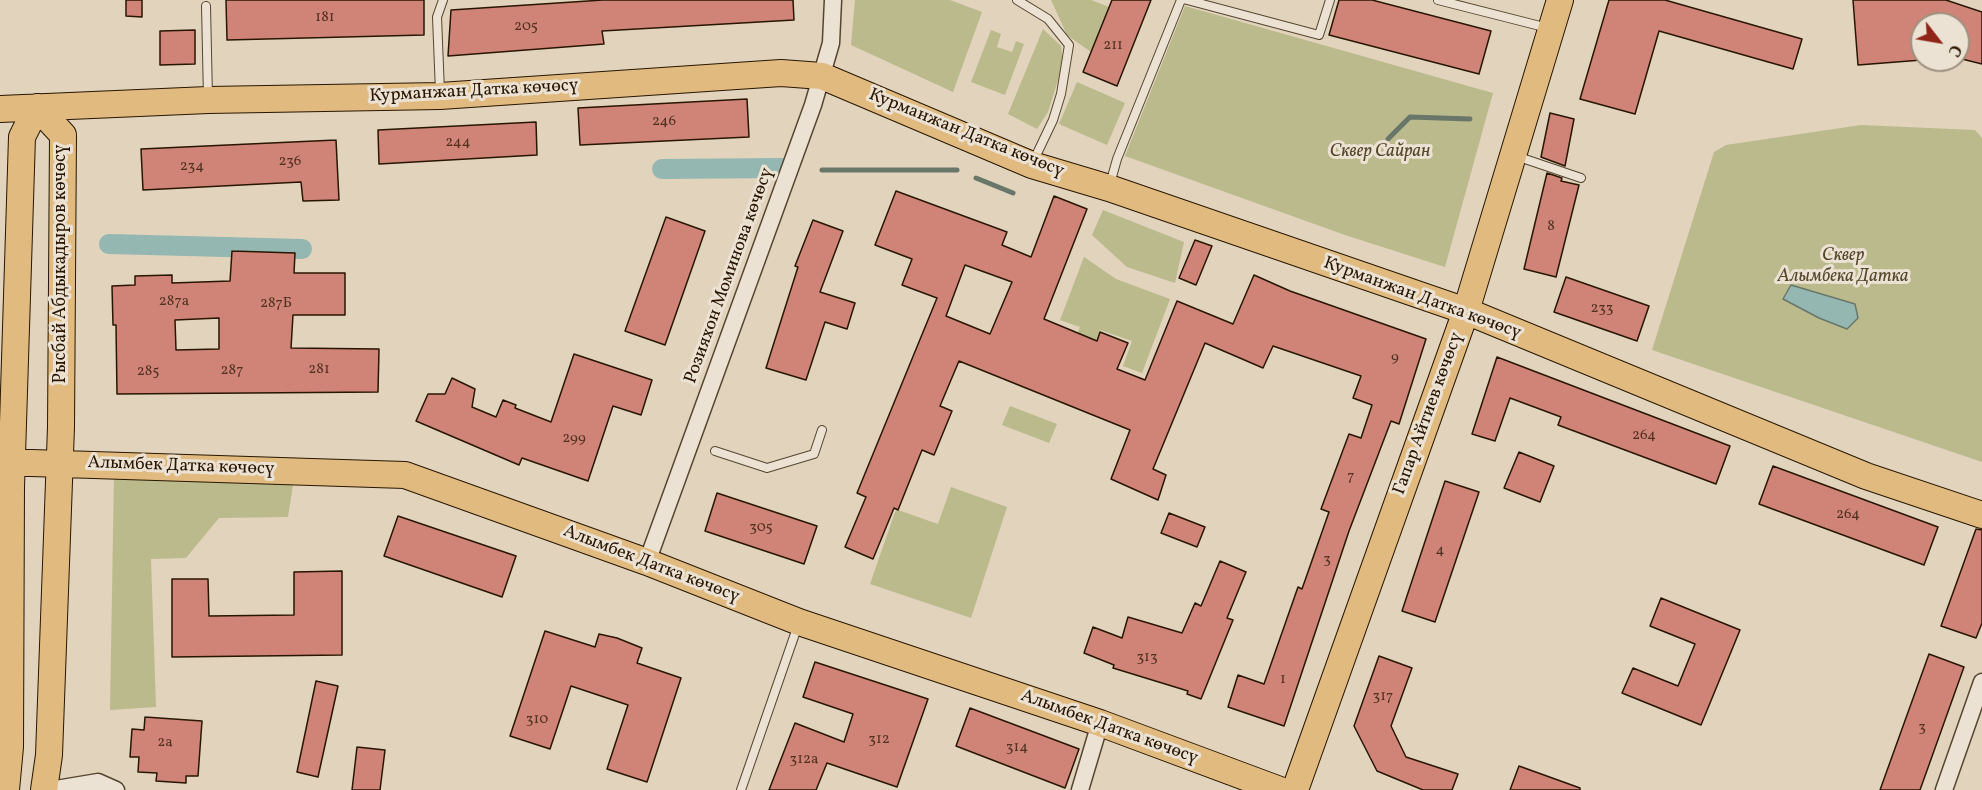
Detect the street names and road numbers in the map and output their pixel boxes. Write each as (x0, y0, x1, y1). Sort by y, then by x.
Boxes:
street label: Курманжан Датка көчөсү (369, 76, 579, 108)
street label: Курманжан Датка көчөсү (865, 85, 1067, 183)
street label: Рысбай Абдыкадыров көчөсү (51, 144, 73, 384)
street label: Розияхон Моминова көчөсү (681, 165, 779, 387)
street label: Курманжан Датка көчөсү (1320, 253, 1524, 345)
street label: Гапар Айтиев көчөсү (1390, 330, 1468, 498)
street label: Алымбек Датка көчөсү (87, 453, 275, 481)
street label: Алымбек Датка көчөсү (560, 521, 742, 609)
street label: Алымбек Датка көчөсү (1018, 686, 1200, 770)

